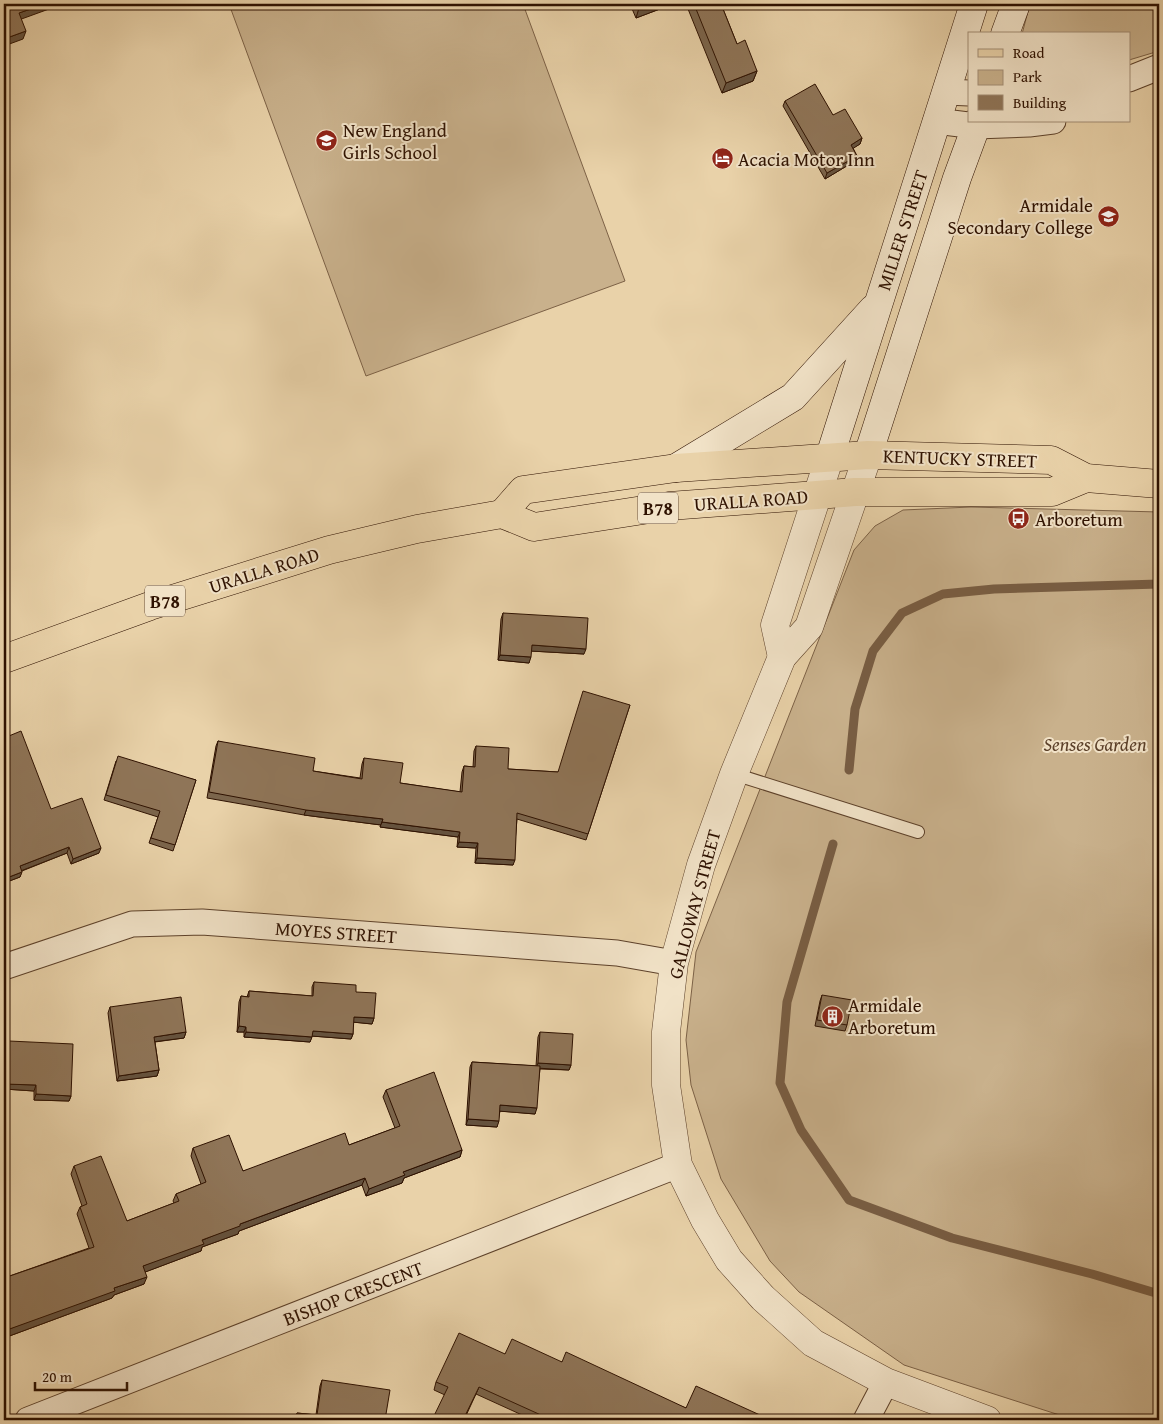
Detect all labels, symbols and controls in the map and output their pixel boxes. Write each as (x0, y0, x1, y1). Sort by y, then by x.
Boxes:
legend (968, 32, 1130, 122)
text: Road (1013, 42, 1044, 63)
text: Park (1013, 66, 1042, 87)
text: Building (1013, 92, 1067, 113)
place label: New England Girls School (343, 116, 448, 166)
school or university icon: New England Girls School (315, 129, 339, 153)
place label: Acacia Motor Inn (738, 145, 875, 173)
hotel icon: Acacia Motor Inn (710, 147, 734, 171)
street label: MILLER STREET (869, 166, 935, 294)
place label: Armidale Secondary College (947, 191, 1093, 241)
school or university icon: Armidale Secondary College (1097, 204, 1121, 228)
street label: KENTUCKY STREET (882, 441, 1038, 475)
street label: URALLA ROAD (693, 482, 809, 518)
road number: B78 (638, 492, 678, 524)
place label: Arboretum (1035, 505, 1123, 533)
bus stop icon: Arboretum (1007, 507, 1031, 531)
street label: URALLA ROAD (205, 540, 323, 600)
road number: B78 (145, 586, 185, 616)
park label: Senses Garden (1044, 730, 1147, 758)
street label: GALLOWAY STREET (661, 826, 727, 982)
street label: MOYES STREET (274, 914, 398, 950)
place label: Armidale Arboretum (848, 991, 936, 1041)
building icon: Armidale Arboretum (820, 1004, 844, 1028)
street label: BISHOP CRESCENT (279, 1253, 427, 1333)
scale bar (35, 1359, 128, 1391)
text: 20 m (42, 1366, 73, 1387)

